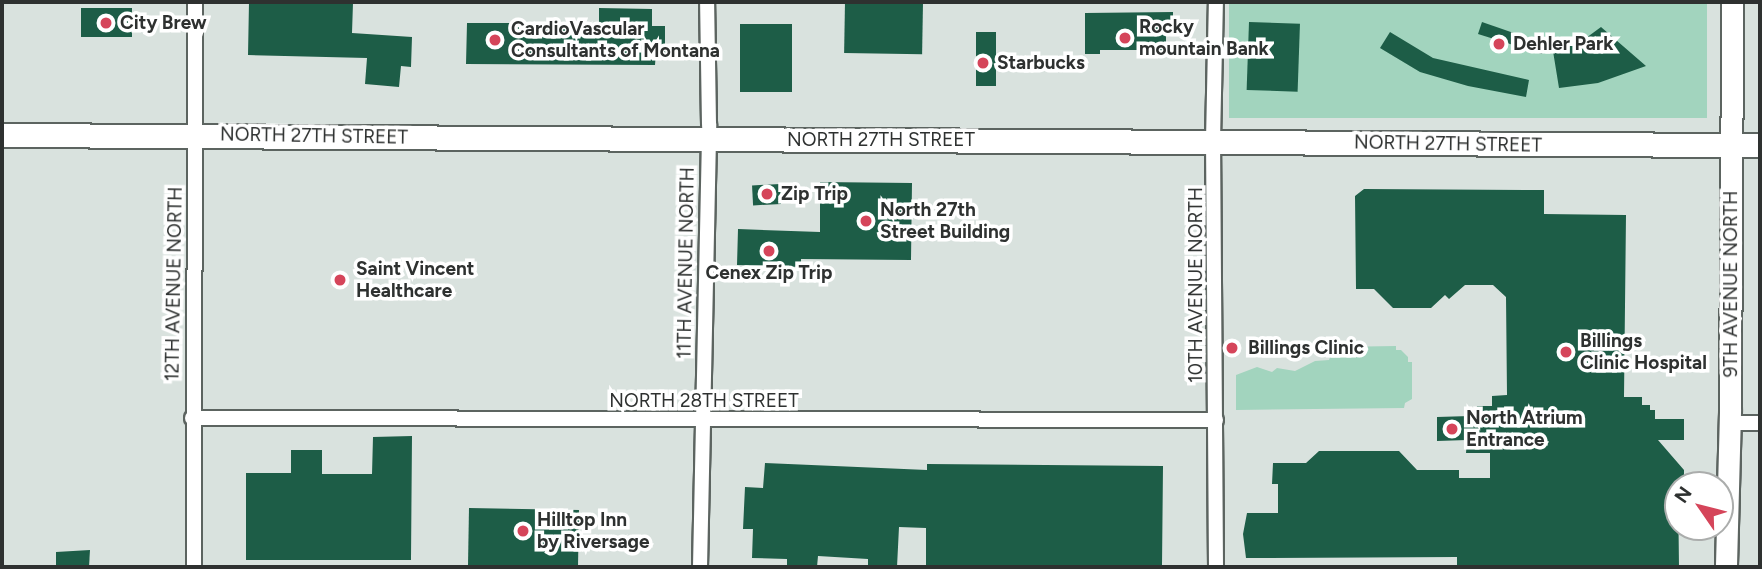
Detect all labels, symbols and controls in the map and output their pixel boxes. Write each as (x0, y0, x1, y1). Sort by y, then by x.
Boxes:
place label: City Brew (120, 12, 207, 34)
marker: City Brew (98, 15, 114, 31)
place label: Rocky mountain Bank (1139, 16, 1269, 60)
place label: CardioVascular Consultants of Montana (511, 18, 720, 62)
marker: CardioVascular Consultants of Montana (485, 30, 505, 50)
marker: Rocky mountain Bank (1117, 30, 1133, 46)
place label: Dehler Park (1513, 33, 1613, 55)
marker: Dehler Park (1491, 36, 1507, 52)
place label: Starbucks (997, 52, 1085, 74)
marker: Starbucks (975, 55, 991, 71)
street label: NORTH 27TH STREET (220, 123, 408, 149)
street label: NORTH 27TH STREET (787, 129, 975, 151)
street label: NORTH 27TH STREET (1354, 131, 1542, 157)
street label: 11TH AVENUE NORTH (673, 167, 699, 359)
place label: Zip Trip (781, 183, 848, 205)
marker: Zip Trip (759, 186, 775, 202)
street label: 12TH AVENUE NORTH (161, 187, 187, 381)
street label: 10TH AVENUE NORTH (1185, 187, 1207, 383)
street label: 9TH AVENUE NORTH (1720, 191, 1742, 377)
place label: North 27th Street Building (880, 199, 1010, 243)
marker: North 27th Street Building (858, 213, 874, 229)
marker: Cenex Zip Trip (761, 243, 777, 259)
place label: Saint Vincent Healthcare (356, 258, 474, 302)
place label: Cenex Zip Trip (706, 262, 832, 284)
marker: Saint Vincent Healthcare (330, 270, 350, 290)
place label: Billings Clinic Hospital (1580, 330, 1707, 374)
place label: Billings Clinic (1248, 337, 1364, 359)
marker: Billings Clinic (1222, 338, 1242, 358)
marker: Billings Clinic Hospital (1558, 344, 1574, 360)
street label: NORTH 28TH STREET (609, 390, 799, 412)
place label: North Atrium Entrance (1466, 407, 1583, 451)
marker: North Atrium Entrance (1444, 421, 1460, 437)
north arrow (1664, 471, 1734, 541)
text: N (1669, 482, 1697, 507)
place label: Hilltop Inn by Riversage (537, 509, 650, 553)
marker: Hilltop Inn by Riversage (515, 523, 531, 539)

